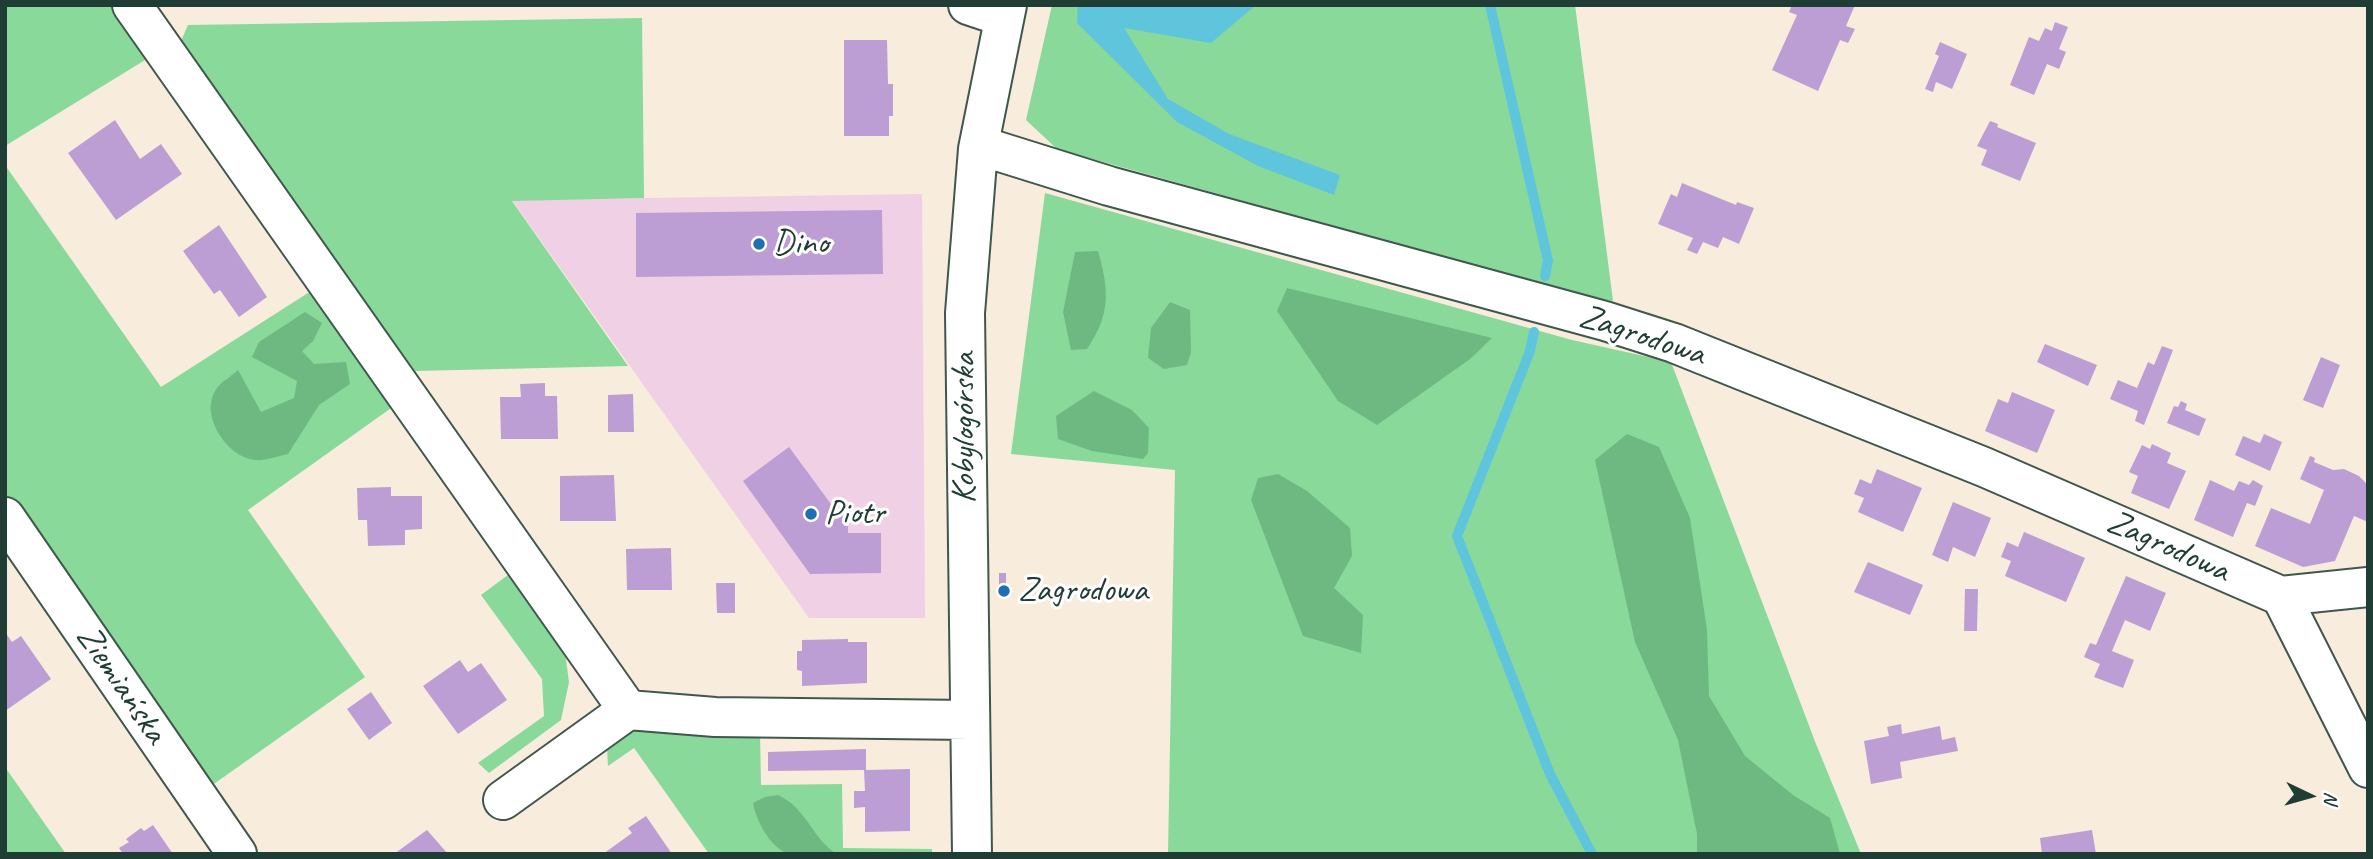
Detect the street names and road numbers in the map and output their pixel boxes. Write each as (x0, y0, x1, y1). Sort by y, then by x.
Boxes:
street label: Zagrodowa (1574, 296, 1710, 376)
street label: Kobylogórska (944, 353, 986, 503)
street label: Zagrodowa (2100, 501, 2236, 593)
street label: Ziemiańska (66, 618, 176, 752)

